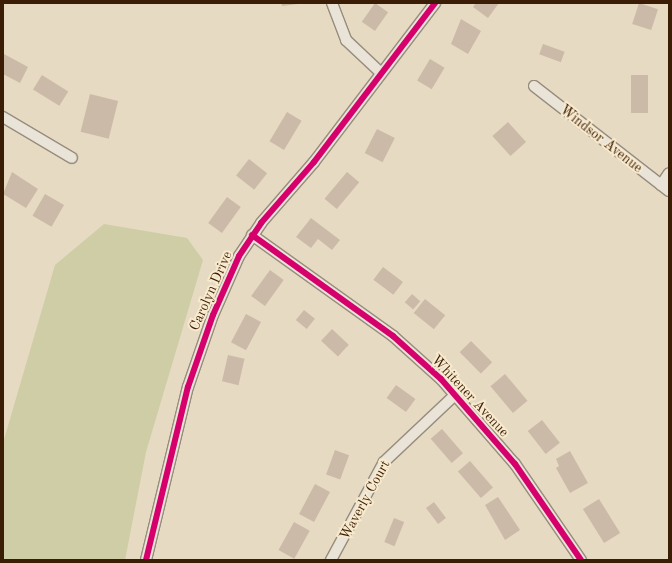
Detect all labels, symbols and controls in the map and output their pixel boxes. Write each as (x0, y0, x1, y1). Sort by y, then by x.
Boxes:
street label: Windsor Avenue (556, 102, 646, 176)
street label: Carolyn Drive (186, 249, 236, 333)
street label: Whitener Avenue (428, 352, 512, 440)
street label: Waverly Court (336, 457, 394, 543)

